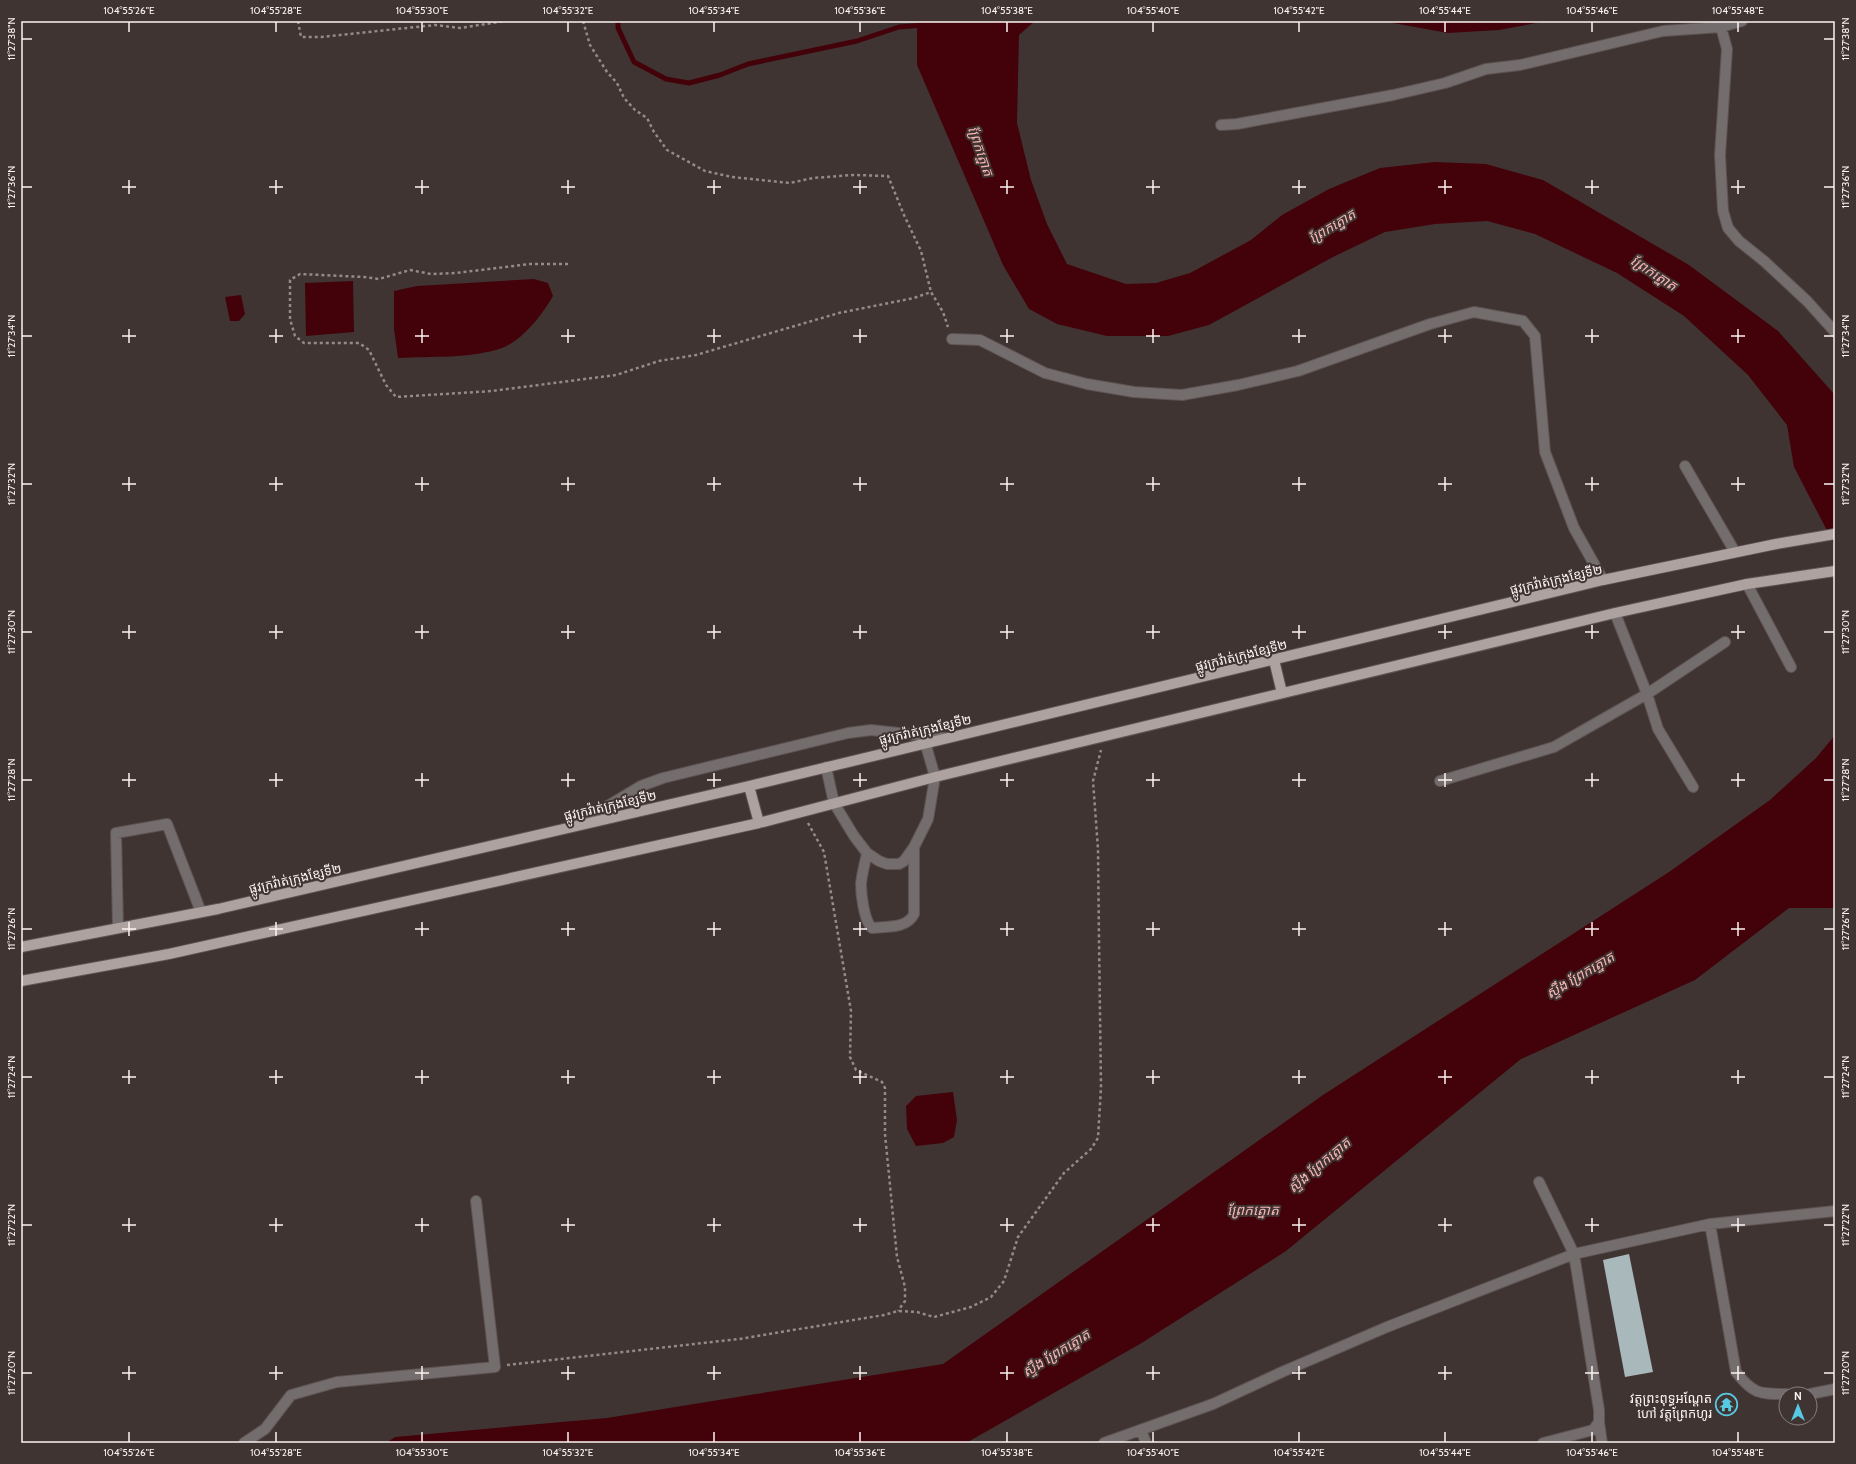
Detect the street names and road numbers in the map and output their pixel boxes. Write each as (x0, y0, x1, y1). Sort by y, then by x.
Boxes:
street label: ផ្លូវក្រវ៉ាត់ក្រុងខ្សែទី២ (1508, 561, 1605, 601)
street label: ផ្លូវក្រវ៉ាត់ក្រុងខ្សែទី២ (1193, 636, 1290, 678)
street label: ផ្លូវក្រវ៉ាត់ក្រុងខ្សែទី២ (877, 711, 974, 751)
street label: ផ្លូវក្រវ៉ាត់ក្រុងខ្សែទី២ (562, 787, 659, 827)
street label: ផ្លូវក្រវ៉ាត់ក្រុងខ្សែទី២ (247, 860, 344, 900)

